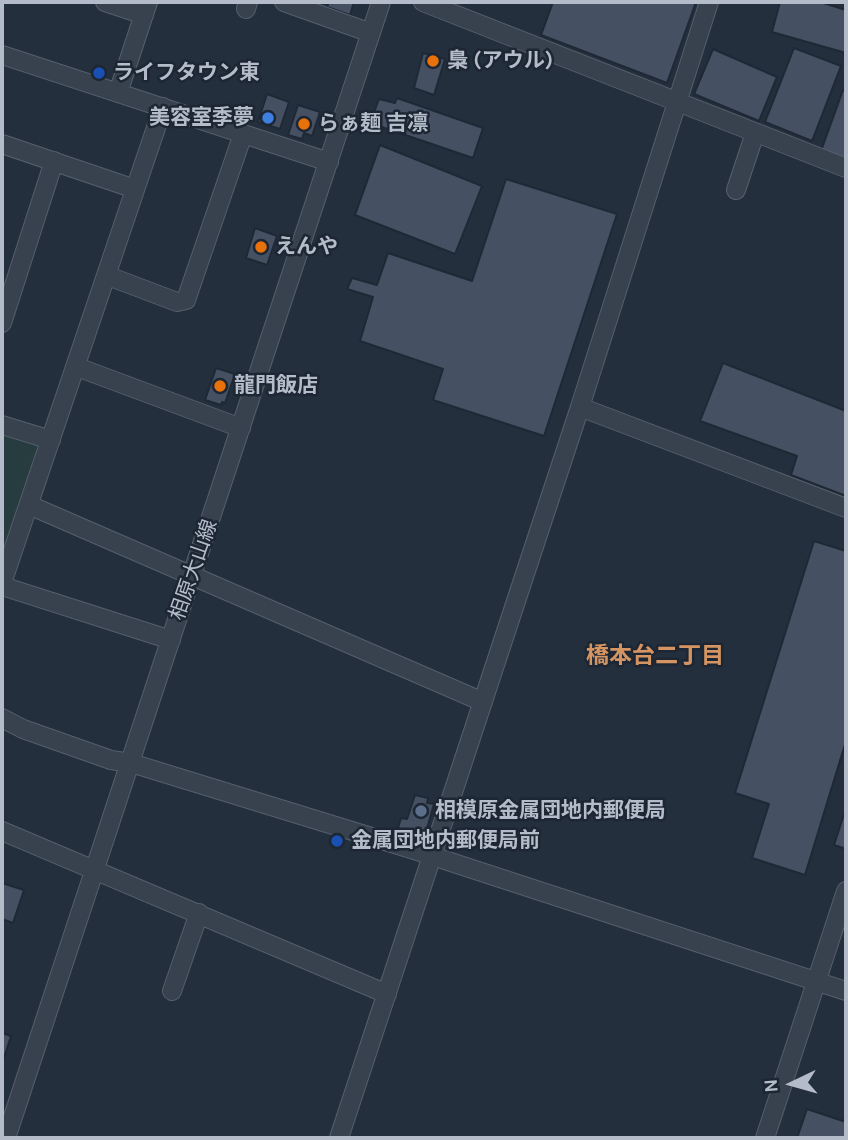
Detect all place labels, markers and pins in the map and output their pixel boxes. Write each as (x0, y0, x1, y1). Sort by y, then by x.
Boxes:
place label: 梟 (アウル) (447, 48, 553, 74)
marker: 梟 (アウル) (425, 53, 441, 69)
place label: ライフタウン東 (113, 60, 260, 86)
marker: ライフタウン東 (91, 65, 107, 81)
place label: 美容室季夢 (149, 105, 254, 131)
marker: 美容室季夢 (260, 110, 276, 126)
place label: らぁ麺 吉凛 (318, 111, 428, 137)
marker: らぁ麺 吉凛 (296, 116, 312, 132)
place label: えんや (275, 234, 338, 260)
marker: えんや (253, 239, 269, 255)
place label: 龍門飯店 (234, 373, 318, 399)
marker: 龍門飯店 (212, 378, 228, 394)
place label: 相模原金属団地内郵便局 (435, 798, 666, 824)
marker: 相模原金属団地内郵便局 (413, 803, 429, 819)
place label: 金属団地内郵便局前 (351, 828, 540, 854)
marker: 金属団地内郵便局前 (329, 833, 345, 849)

